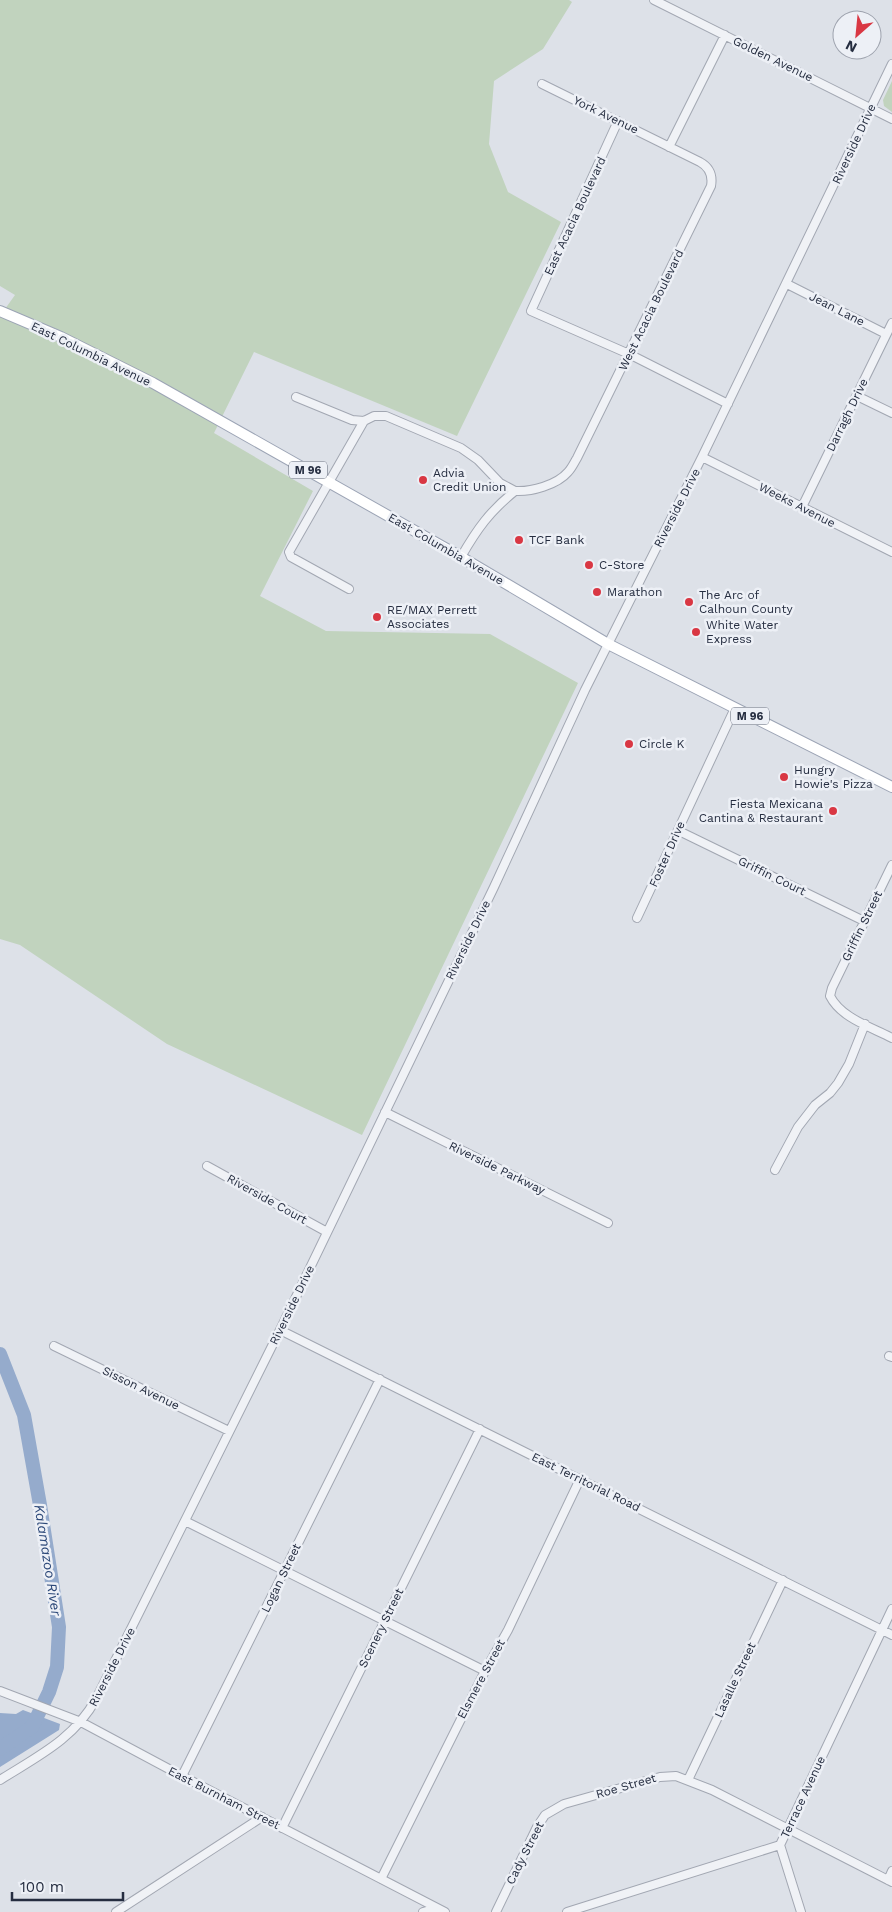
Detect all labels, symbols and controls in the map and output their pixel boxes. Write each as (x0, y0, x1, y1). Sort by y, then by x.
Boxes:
north arrow (832, 10, 882, 60)
street label: Golden Avenue (731, 34, 815, 85)
text: N (843, 37, 859, 56)
street label: York Avenue (571, 93, 641, 137)
street label: Riverside Drive (829, 102, 879, 186)
street label: East Acacia Boulevard (541, 154, 609, 278)
street label: West Acacia Boulevard (616, 247, 686, 373)
street label: Jean Lane (807, 289, 867, 329)
street label: East Columbia Avenue (29, 319, 153, 389)
street label: Darragh Drive (823, 376, 871, 454)
road number: M 96 (289, 462, 327, 478)
place label: Advia Credit Union (433, 466, 506, 494)
street label: Riverside Drive (651, 466, 703, 550)
marker: Advia Credit Union (417, 474, 429, 486)
street label: Weeks Avenue (756, 480, 838, 530)
street label: East Columbia Avenue (386, 510, 506, 588)
place label: TCF Bank (529, 533, 584, 547)
marker: TCF Bank (513, 534, 525, 546)
place label: C-Store (599, 558, 645, 572)
marker: C-Store (583, 559, 595, 571)
place label: Marathon (607, 585, 662, 599)
marker: Marathon (591, 586, 603, 598)
place label: The Arc of Calhoun County (699, 588, 793, 616)
marker: The Arc of Calhoun County (683, 596, 695, 608)
place label: RE/MAX Perrett Associates (387, 603, 477, 631)
marker: RE/MAX Perrett Associates (371, 611, 383, 623)
place label: White Water Express (706, 618, 778, 646)
marker: White Water Express (690, 626, 702, 638)
road number: M 96 (731, 708, 769, 724)
place label: Circle K (639, 737, 685, 751)
marker: Circle K (623, 738, 635, 750)
place label: Hungry Howie's Pizza (794, 763, 873, 791)
marker: Hungry Howie's Pizza (778, 771, 790, 783)
place label: Fiesta Mexicana Cantina & Restaurant (699, 797, 823, 825)
marker: Fiesta Mexicana Cantina & Restaurant (827, 805, 839, 817)
street label: Foster Drive (646, 819, 688, 889)
street label: Griffin Court (736, 854, 808, 898)
street label: Griffin Street (839, 888, 885, 964)
street label: Riverside Drive (443, 898, 493, 982)
street label: Riverside Parkway (447, 1139, 548, 1198)
street label: Riverside Court (225, 1171, 309, 1227)
street label: Riverside Drive (267, 1263, 317, 1347)
street label: Sisson Avenue (100, 1363, 182, 1413)
street label: East Territorial Road (529, 1450, 643, 1514)
water label: Kalamazoo River (31, 1503, 65, 1617)
street label: Logan Street (258, 1541, 304, 1615)
street label: Scenery Street (356, 1586, 406, 1670)
street label: Riverside Drive (86, 1625, 138, 1709)
street label: Elsmere Street (454, 1637, 508, 1721)
street label: Lasalle Street (711, 1640, 759, 1720)
street label: Terrace Avenue (778, 1754, 828, 1840)
street label: East Burnham Street (166, 1764, 282, 1832)
street label: Roe Street (594, 1771, 658, 1801)
street label: Cady Street (503, 1819, 547, 1887)
scale bar (12, 1870, 124, 1902)
text: 100 m (20, 1878, 64, 1896)

